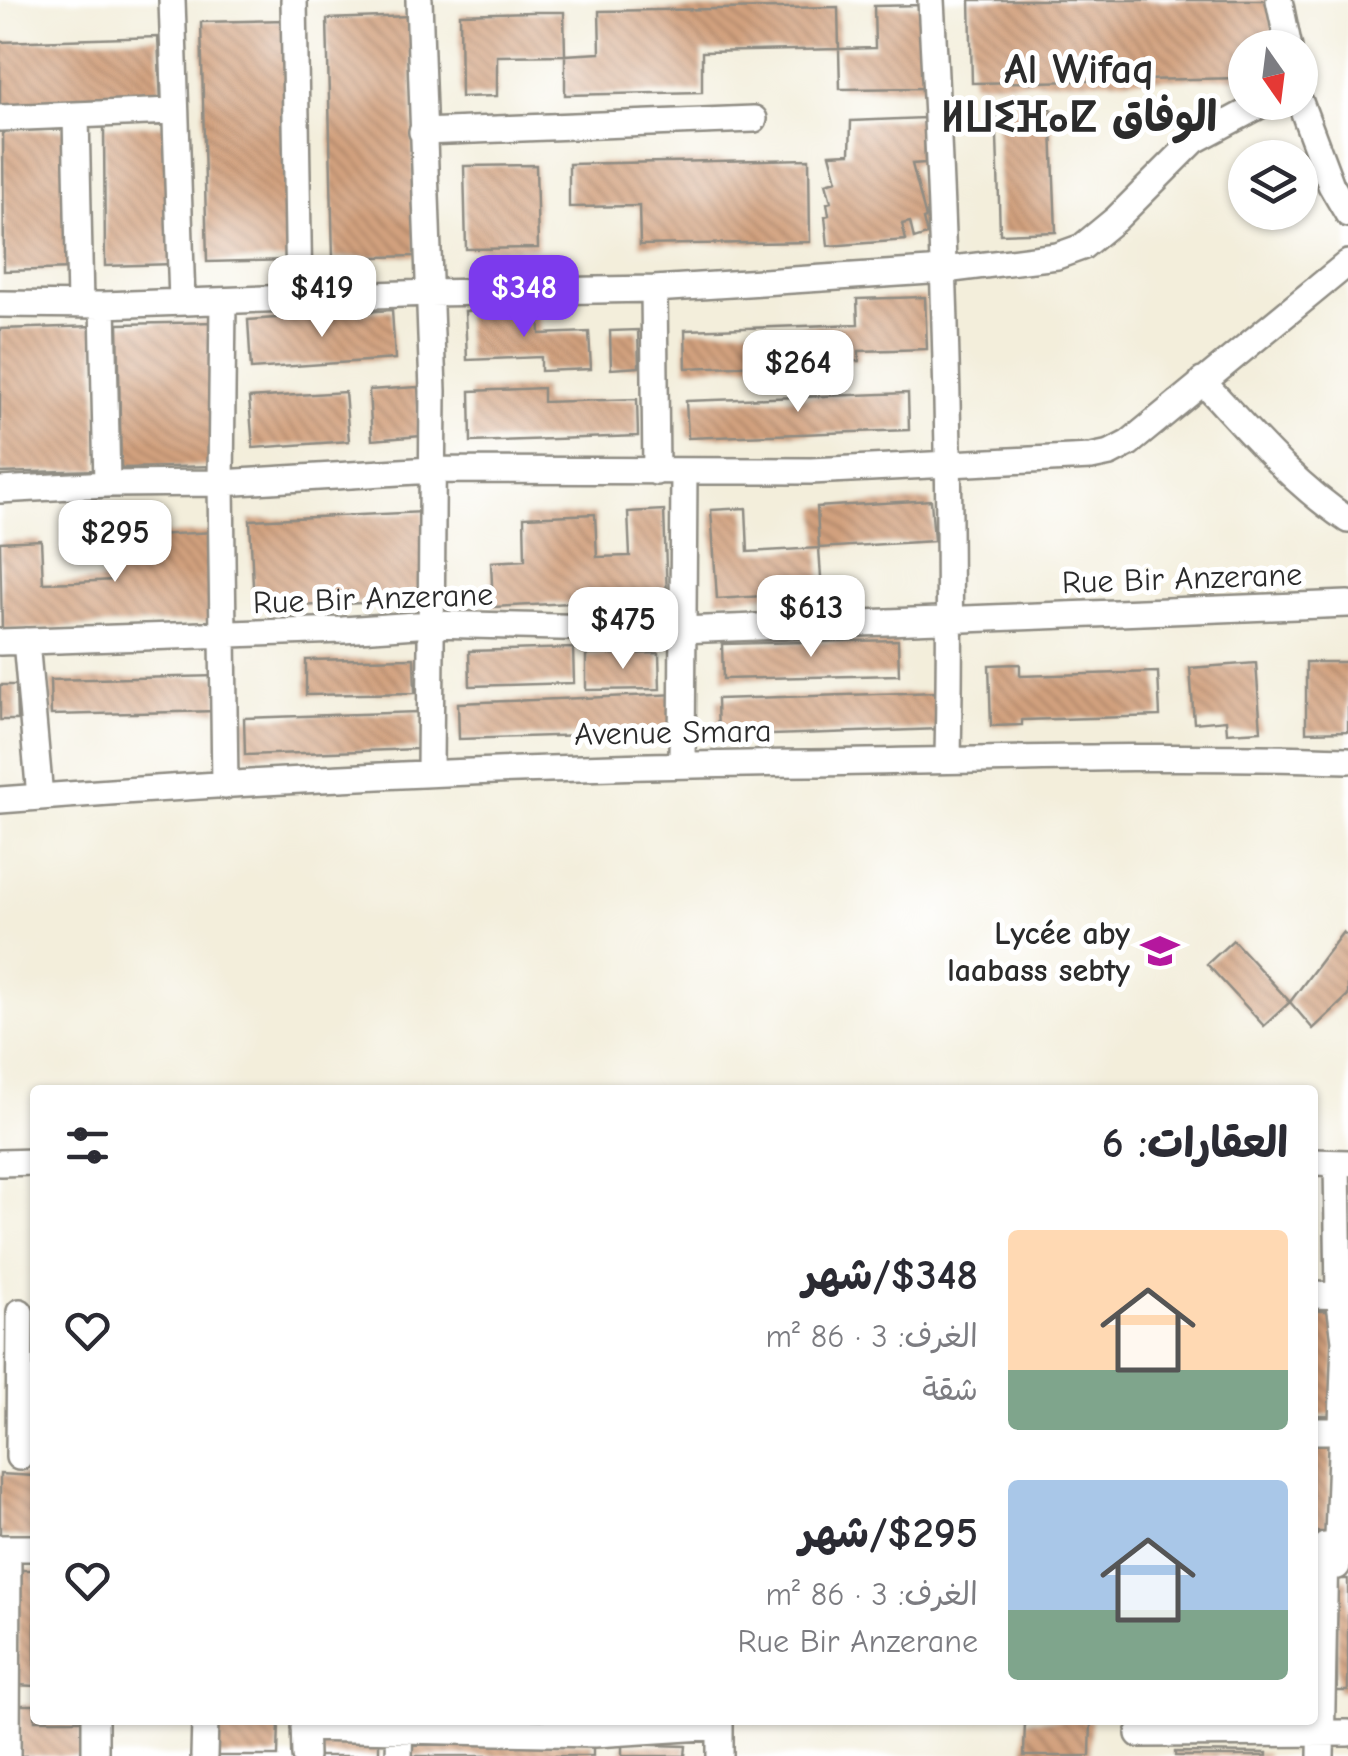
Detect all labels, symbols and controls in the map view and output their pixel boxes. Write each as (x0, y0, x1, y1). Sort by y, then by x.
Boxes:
north arrow (1228, 30, 1318, 120)
map controls (1228, 30, 1318, 230)
district label: Al Wifaq ⵍⵡⵉⴼⴰⵇ الوفاق (941, 45, 1217, 144)
button: layers (1228, 140, 1318, 230)
pin: $419 (263, 255, 381, 340)
pin: $348 (465, 255, 583, 340)
text: $419 (290, 269, 354, 306)
text: $348 (491, 269, 557, 306)
pin: $264 (739, 330, 857, 415)
text: $264 (765, 344, 831, 381)
pin: $295 (56, 500, 174, 585)
text: $295 (81, 514, 149, 551)
street label: Rue Bir Anzerane (1061, 556, 1303, 601)
pin: $613 (752, 575, 870, 660)
street label: Rue Bir Anzerane (252, 576, 494, 621)
pin: $475 (564, 587, 682, 672)
text: $613 (779, 589, 843, 626)
text: $475 (590, 601, 656, 638)
street label: Avenue Smara (574, 712, 772, 753)
place label: Lycée aby laabass sebty (947, 915, 1130, 989)
school or university icon: Lycée aby laabass sebty (1139, 930, 1181, 972)
icon: filters (60, 1118, 115, 1173)
text: العقارات: 6 (1102, 1119, 1288, 1168)
text: $348/شهر (803, 1251, 978, 1300)
icon: home (1088, 1270, 1208, 1390)
icon: heart (60, 1303, 115, 1358)
text: الغرف: 3 · 86 m² (766, 1318, 978, 1355)
text: شقة (922, 1371, 978, 1408)
text: $295/شهر (799, 1509, 978, 1558)
icon: home (1088, 1520, 1208, 1640)
icon: heart (60, 1553, 115, 1608)
text: الغرف: 3 · 86 m² (766, 1576, 978, 1613)
text: Rue Bir Anzerane (738, 1623, 978, 1660)

